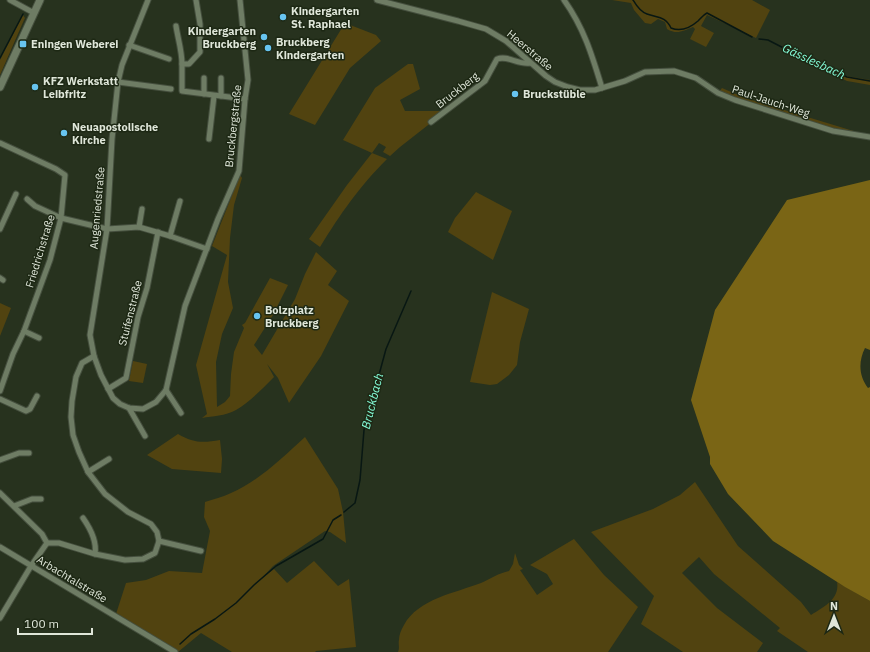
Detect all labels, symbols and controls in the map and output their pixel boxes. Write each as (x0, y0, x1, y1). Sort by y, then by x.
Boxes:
place label: Kindergarten St. Raphael (291, 4, 359, 31)
marker: Kindergarten St. Raphael (278, 12, 288, 22)
place label: Kindergarten Bruckberg (188, 24, 257, 51)
street label: Heerstraße (504, 27, 556, 73)
marker: Kindergarten Bruckberg (259, 32, 269, 42)
place label: Bruckberg Kindergarten (276, 35, 344, 62)
place label: Eningen Weberei (31, 37, 118, 51)
marker: Eningen Weberei (18, 39, 28, 49)
water label: Gässlesbach (780, 40, 848, 82)
marker: Bruckberg Kindergarten (263, 43, 273, 53)
street label: Bruckberg (433, 69, 481, 111)
place label: KFZ Werkstatt Leibfritz (43, 74, 118, 101)
marker: KFZ Werkstatt Leibfritz (30, 82, 40, 92)
street label: Paul-Jauch-Weg (730, 82, 812, 120)
street label: Bruckbergstraße (222, 84, 244, 168)
place label: Bruckstüble (523, 87, 586, 101)
marker: Bruckstüble (510, 89, 520, 99)
place label: Neuapostolische Kirche (72, 120, 158, 147)
marker: Neuapostolische Kirche (59, 128, 69, 138)
street label: Augenriedstraße (86, 166, 108, 250)
street label: Friedrichstraße (22, 213, 58, 289)
street label: Stuifenstraße (115, 279, 145, 347)
place label: Bolzplatz Bruckberg (265, 303, 320, 330)
marker: Bolzplatz Bruckberg (252, 311, 262, 321)
water label: Bruckbach (358, 371, 386, 431)
street label: Arbachtalstraße (34, 552, 110, 606)
north arrow (814, 596, 854, 636)
text: N (830, 599, 838, 613)
scale bar (18, 610, 92, 636)
text: 100 m (24, 616, 59, 631)

